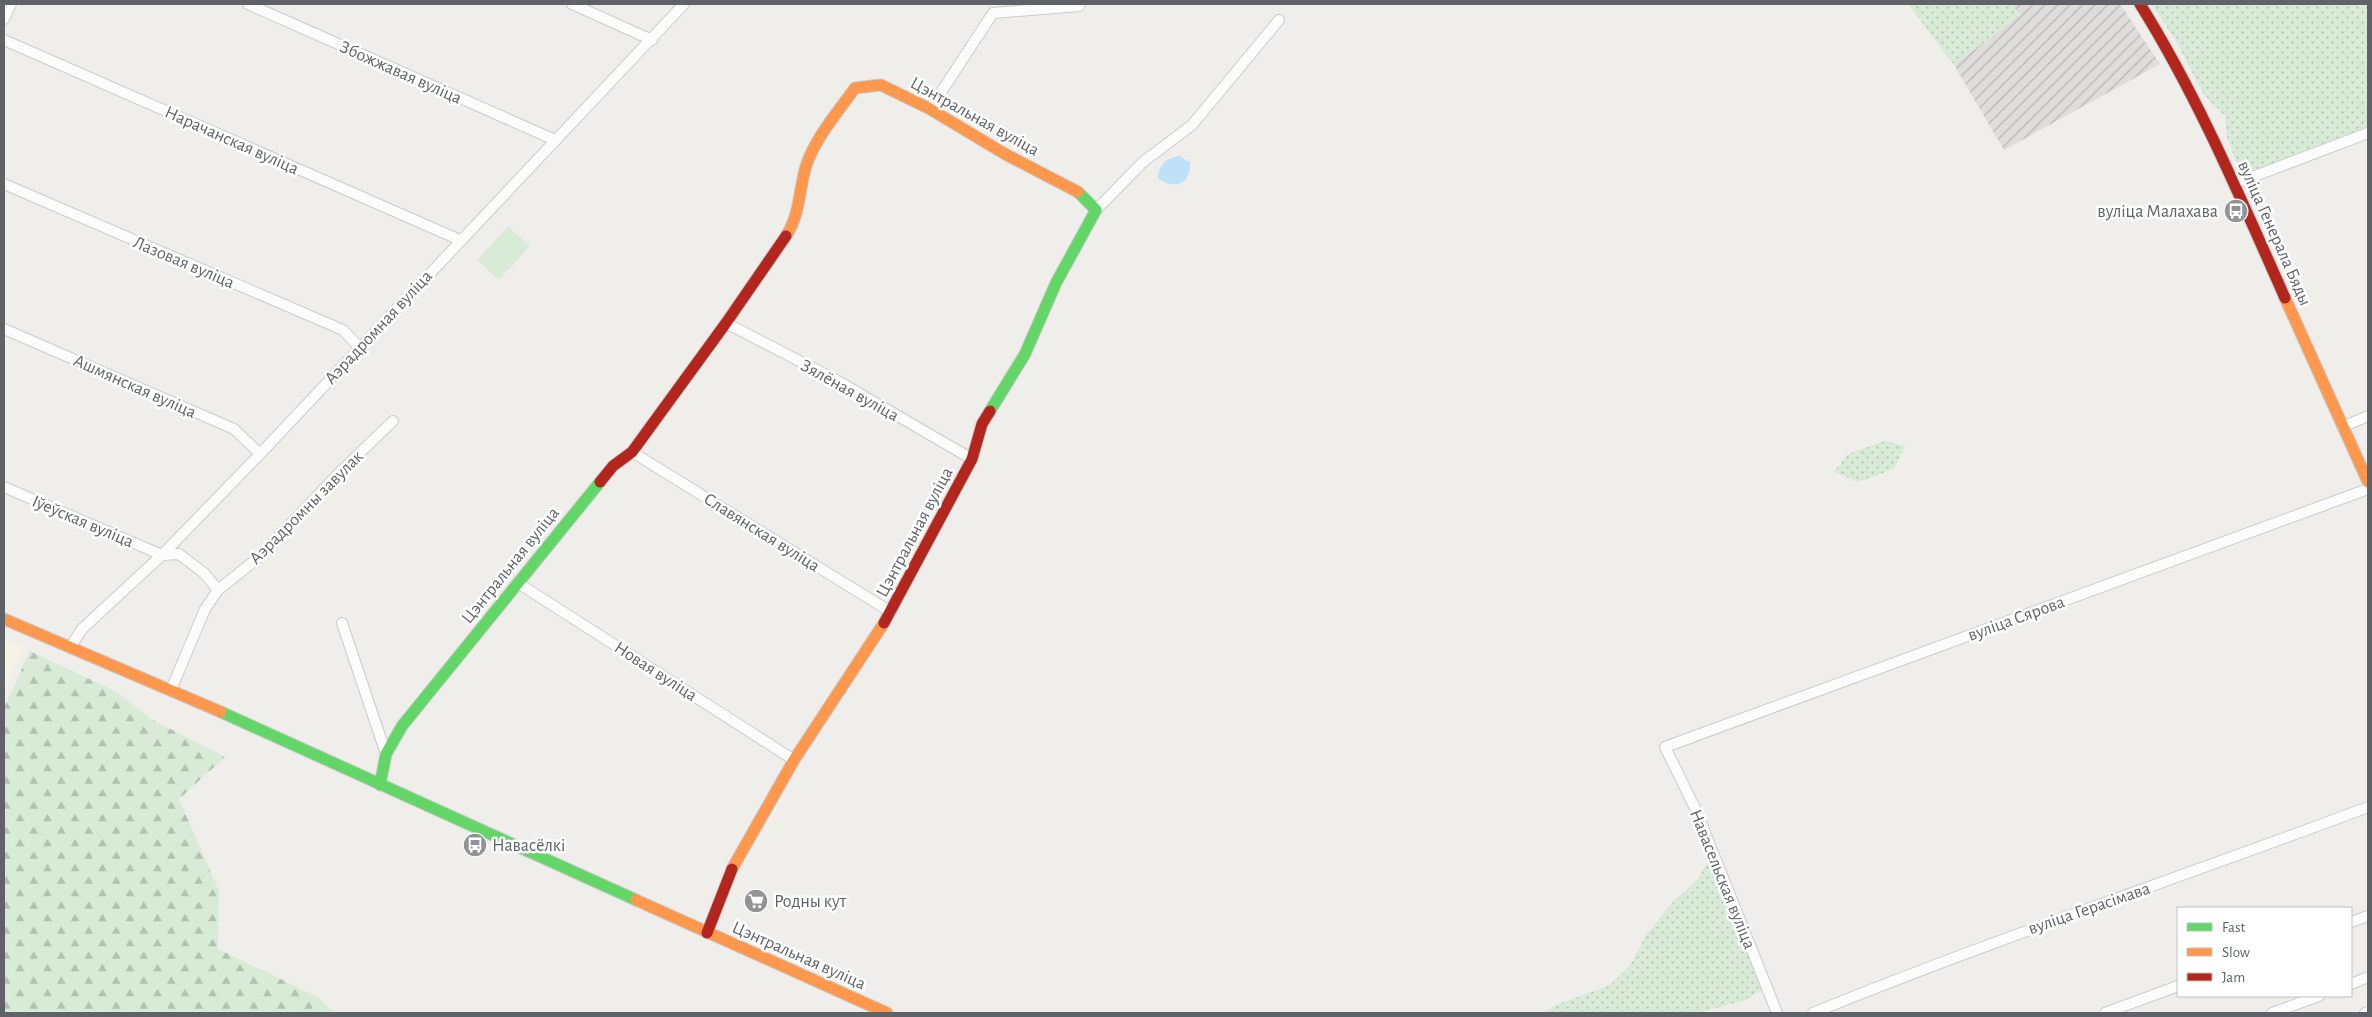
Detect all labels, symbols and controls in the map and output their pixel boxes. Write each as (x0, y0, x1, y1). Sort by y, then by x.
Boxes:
street label: Збожжавая вуліца (337, 37, 465, 108)
street label: Цэнтральная вуліца (907, 74, 1042, 160)
street label: Нарачанская вуліца (162, 103, 301, 179)
street label: вуліца Генерала Бяды (2234, 158, 2314, 309)
bus stop icon: вуліца Малахава (2223, 198, 2249, 224)
place label: вуліца Малахава (2097, 203, 2218, 221)
street label: Лазовая вуліца (130, 234, 237, 292)
street label: Аэрадромная вуліца (322, 267, 436, 388)
street label: Ашмянская вуліца (71, 352, 199, 422)
street label: Зялёная вуліца (797, 357, 902, 425)
street label: Аэрадромны завулак (246, 447, 367, 568)
street label: Цэнтральная вуліца (873, 465, 957, 600)
street label: Славянская вуліца (700, 490, 823, 576)
street label: Іўеўская вуліца (29, 492, 136, 551)
street label: Цэнтральная вуліца (458, 504, 563, 627)
street label: вуліца Сярова (1966, 593, 2067, 645)
street label: Новая вуліца (611, 638, 700, 705)
street label: Навасельская вуліца (1686, 807, 1758, 952)
bus stop icon: Навасёлкі (462, 832, 488, 858)
place label: Навасёлкі (492, 837, 565, 855)
street label: вуліца Герасімава (2026, 880, 2153, 938)
supermarket icon: Родны кут (743, 888, 769, 914)
place label: Родны кут (774, 893, 847, 911)
legend (2177, 907, 2352, 997)
street label: Цэнтральная вуліца (729, 918, 868, 993)
text: Fast (2222, 920, 2246, 935)
text: Slow (2222, 945, 2250, 960)
text: Jam (2222, 970, 2245, 985)

